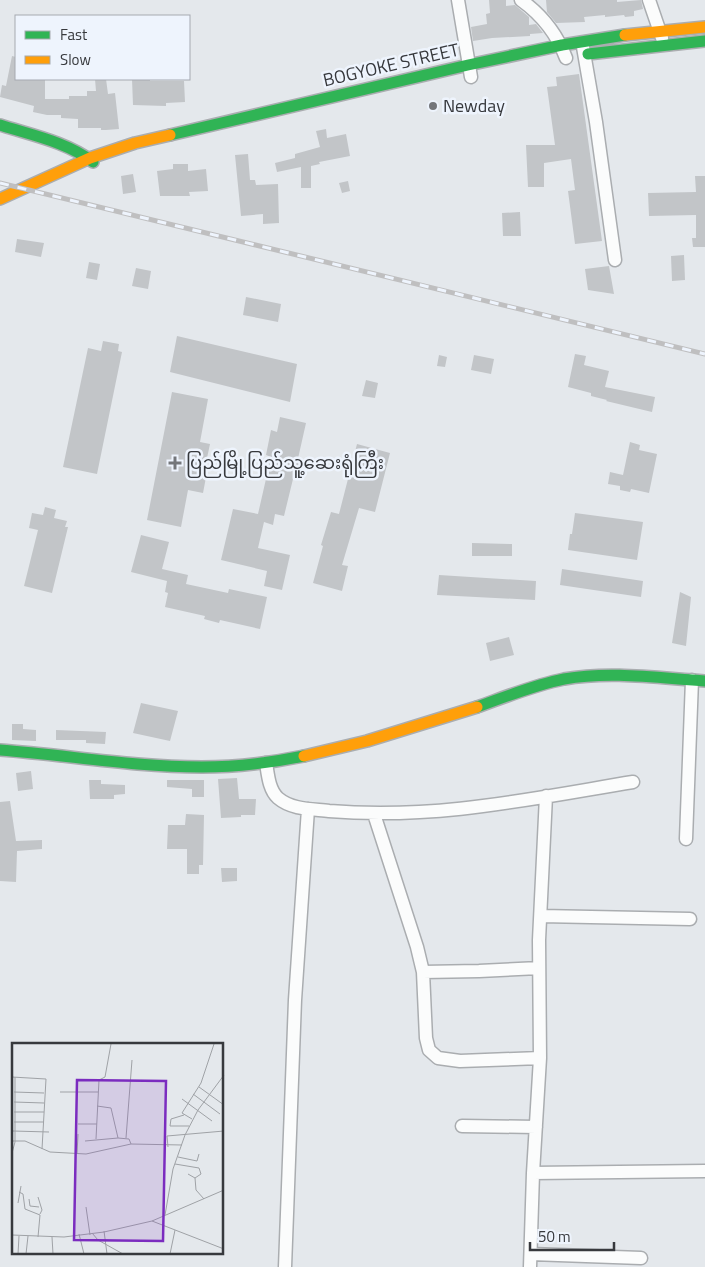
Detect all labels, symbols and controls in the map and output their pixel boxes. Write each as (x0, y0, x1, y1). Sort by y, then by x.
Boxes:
legend (15, 15, 190, 80)
text: Fast (60, 23, 88, 46)
street label: BOGYOKE STREET (320, 36, 462, 93)
text: Slow (60, 48, 91, 71)
place label: Newday (443, 92, 505, 119)
marker: Newday (427, 100, 439, 112)
place label: ပြည်မြို့ပြည်သူ့ဆေးရုံကြီး (186, 449, 384, 478)
marker: ပြည်မြို့ပြည်သူ့ဆေးရုံကြီး (168, 456, 182, 470)
inset map (12, 1043, 224, 1254)
scale bar (530, 1220, 614, 1252)
text: 50 m (538, 1225, 571, 1248)

